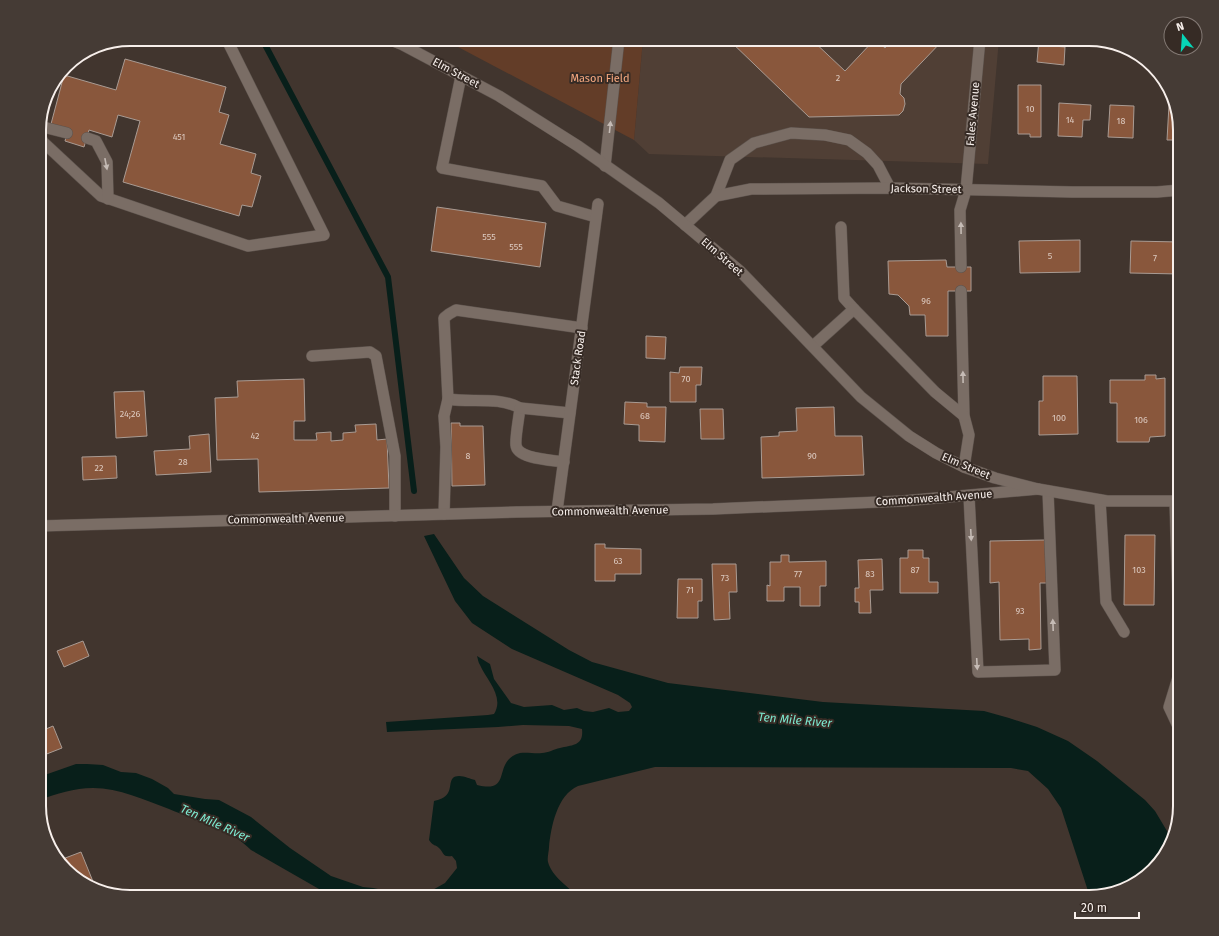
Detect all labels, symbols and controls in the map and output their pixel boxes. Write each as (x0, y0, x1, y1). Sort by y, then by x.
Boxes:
north arrow (1163, 16, 1203, 56)
text: N (1175, 20, 1186, 34)
street label: Elm Street (430, 55, 482, 91)
park label: Mason Field (570, 72, 630, 85)
house number: 2 (836, 73, 840, 83)
street label: Fales Avenue (964, 81, 982, 147)
house number: 10 (1026, 104, 1034, 114)
house number: 14 (1066, 115, 1075, 125)
house number: 18 (1117, 116, 1125, 126)
one-way arrow (606, 121, 613, 133)
house number: 451 (173, 132, 185, 142)
one-way arrow (103, 158, 109, 170)
street label: Jackson Street (890, 182, 962, 196)
one-way arrow (958, 221, 964, 234)
house number: 555 (482, 232, 496, 242)
street label: Elm Street (698, 235, 746, 279)
house number: 555 (509, 242, 523, 252)
house number: 5 (1048, 251, 1053, 261)
house number: 7 (1153, 253, 1157, 263)
house number: 96 (921, 296, 931, 306)
street label: Stack Road (568, 330, 588, 386)
one-way arrow (960, 371, 967, 383)
house number: 70 (682, 374, 690, 384)
house number: 24;26 (120, 409, 140, 419)
house number: 68 (640, 411, 650, 421)
house number: 100 (1052, 413, 1066, 423)
house number: 106 (1134, 415, 1148, 425)
house number: 42 (250, 431, 260, 441)
street label: Elm Street (940, 450, 992, 482)
house number: 8 (466, 451, 471, 461)
house number: 90 (807, 451, 817, 461)
house number: 28 (178, 457, 188, 467)
house number: 22 (95, 463, 103, 473)
street label: Commonwealth Avenue (875, 487, 993, 509)
street label: Commonwealth Avenue (551, 503, 669, 519)
street label: Commonwealth Avenue (227, 511, 345, 527)
one-way arrow (968, 529, 974, 542)
house number: 63 (613, 556, 623, 566)
house number: 87 (911, 565, 919, 575)
house number: 103 (1132, 565, 1146, 575)
house number: 77 (794, 569, 802, 579)
house number: 83 (865, 569, 875, 579)
house number: 73 (721, 573, 729, 583)
house number: 71 (686, 585, 694, 595)
house number: 93 (1015, 606, 1025, 616)
one-way arrow (1050, 619, 1057, 631)
one-way arrow (974, 658, 981, 670)
water label: Ten Mile River (757, 710, 833, 730)
water label: Ten Mile River (178, 802, 252, 845)
scale bar (1075, 894, 1139, 920)
text: 20 m (1081, 901, 1107, 915)

